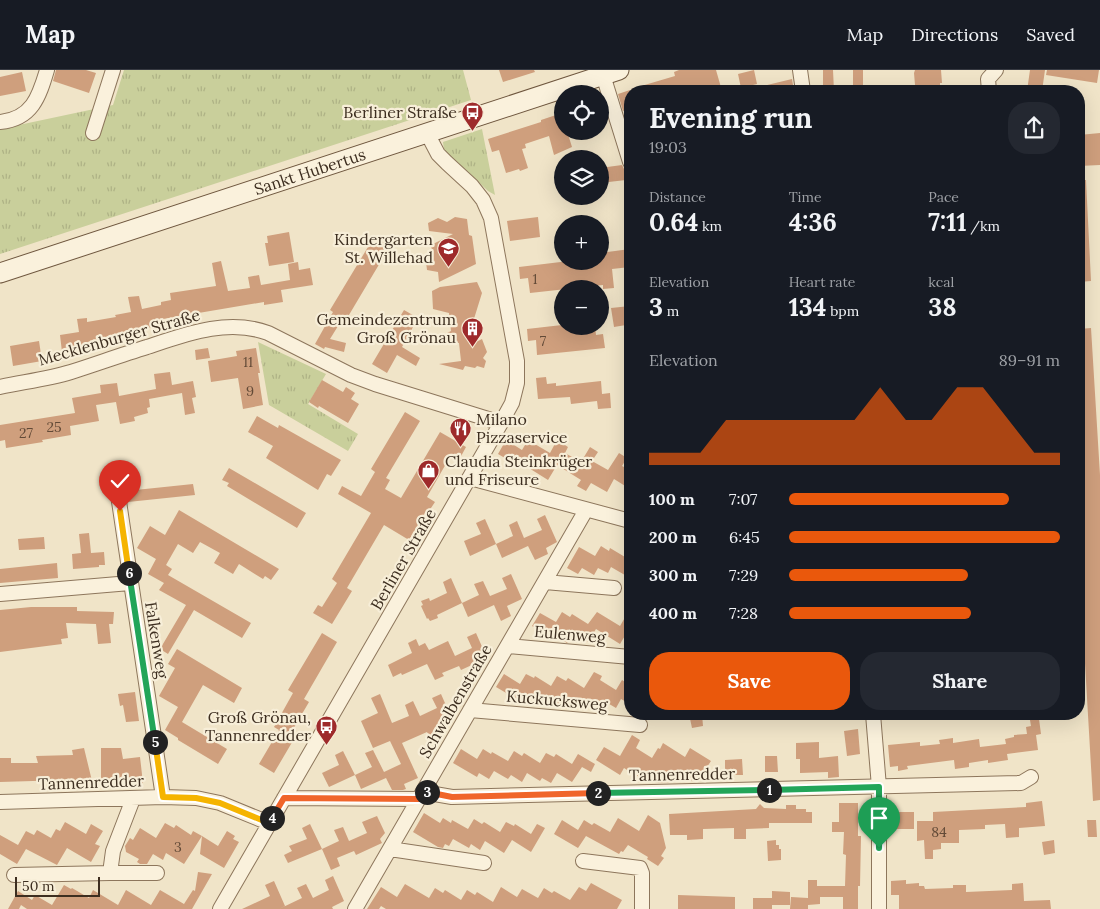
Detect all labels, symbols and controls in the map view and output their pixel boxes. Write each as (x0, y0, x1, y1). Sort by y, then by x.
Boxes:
text: Map (25, 19, 75, 50)
text: Map (847, 23, 883, 46)
text: Directions (911, 23, 998, 46)
text: Saved (1026, 23, 1075, 46)
map controls (554, 85, 609, 335)
button: locate (554, 85, 609, 140)
bus stop icon: Berliner Straße (461, 100, 485, 131)
text: Evening run (649, 100, 812, 136)
place label: Berliner Straße (343, 102, 457, 122)
button: share (1008, 102, 1060, 154)
text: 19:03 (649, 137, 687, 157)
street label: Sankt Hubertus (252, 144, 368, 199)
button: layers (554, 150, 609, 205)
text: Distance (649, 188, 706, 206)
text: Time (789, 188, 822, 206)
text: Pace (928, 188, 959, 206)
text: 0.64 (649, 206, 698, 238)
text: 4:36 (789, 206, 837, 238)
text: 7:11 (928, 206, 967, 238)
button: + (554, 215, 609, 270)
text: km (698, 217, 722, 235)
text: /km (967, 217, 1000, 235)
place label: Kindergarten St. Willehad (334, 229, 433, 267)
school or university icon: Kindergarten St. Willehad (437, 236, 461, 267)
house number: 1 (532, 270, 538, 288)
text: Elevation (649, 273, 709, 291)
text: Heart rate (789, 273, 855, 291)
text: kcal (928, 273, 954, 291)
button: − (554, 280, 609, 335)
text: 3 (649, 291, 663, 323)
text: 134 (789, 291, 826, 323)
text: 38 (928, 291, 957, 323)
text: m (663, 302, 679, 320)
text: bpm (826, 302, 859, 320)
street label: Mecklenburger Straße (36, 304, 202, 370)
place label: Gemeindezentrum Groß Grönau (316, 309, 456, 347)
building icon: Gemeindezentrum Groß Grönau (460, 316, 484, 347)
house number: 7 (540, 332, 547, 350)
text: Elevation (649, 350, 718, 370)
text: 89–91 m (999, 350, 1060, 370)
house number: 11 (243, 353, 253, 371)
house number: 9 (246, 382, 254, 400)
place label: Milano Pizzaservice (476, 409, 568, 447)
restaurant icon: Milano Pizzaservice (448, 416, 472, 447)
house number: 25 (46, 418, 62, 436)
house number: 27 (19, 424, 34, 442)
place label: Claudia Steinkrüger und Friseure (445, 451, 592, 489)
shop icon: Claudia Steinkrüger und Friseure (417, 458, 441, 489)
pin (99, 460, 141, 511)
icon: check (106, 467, 134, 495)
text: 100 m (649, 489, 695, 509)
text: 7:07 (729, 489, 757, 509)
street label: Berliner Straße (366, 504, 440, 613)
text: 200 m (649, 527, 697, 547)
text: 6:45 (729, 527, 760, 547)
pin: 6 (116, 560, 142, 586)
text: 6 (125, 564, 134, 582)
text: 300 m (649, 565, 697, 585)
text: 7:29 (729, 565, 758, 585)
street label: Falkenweg (141, 600, 173, 681)
text: 400 m (649, 603, 697, 623)
text: 7:28 (729, 603, 758, 623)
street label: Eulenweg (533, 621, 608, 647)
street label: Schwalbenstraße (414, 640, 496, 762)
button: Save (649, 652, 850, 710)
button: Share (860, 652, 1060, 710)
street label: Kuckucksweg (506, 686, 610, 714)
place label: Groß Grönau, Tannenredder (205, 707, 311, 745)
bus stop icon: Groß Grönau, Tannenredder (315, 714, 339, 745)
pin: 5 (142, 730, 168, 754)
text: 5 (152, 733, 159, 751)
street label: Tannenredder (629, 763, 735, 785)
street label: Tannenredder (38, 770, 144, 794)
pin: 1 (756, 778, 782, 802)
pin: 3 (414, 780, 440, 804)
pin: 2 (586, 780, 610, 806)
text: 1 (767, 781, 772, 799)
text: 3 (424, 783, 431, 801)
text: 2 (595, 784, 602, 802)
pin (858, 797, 900, 848)
icon: arrive (865, 804, 893, 832)
pin: 4 (260, 806, 284, 830)
text: 4 (269, 809, 276, 827)
house number: 84 (931, 823, 947, 841)
house number: 3 (174, 838, 182, 856)
scale bar (15, 874, 100, 897)
text: 50 m (22, 877, 55, 895)

